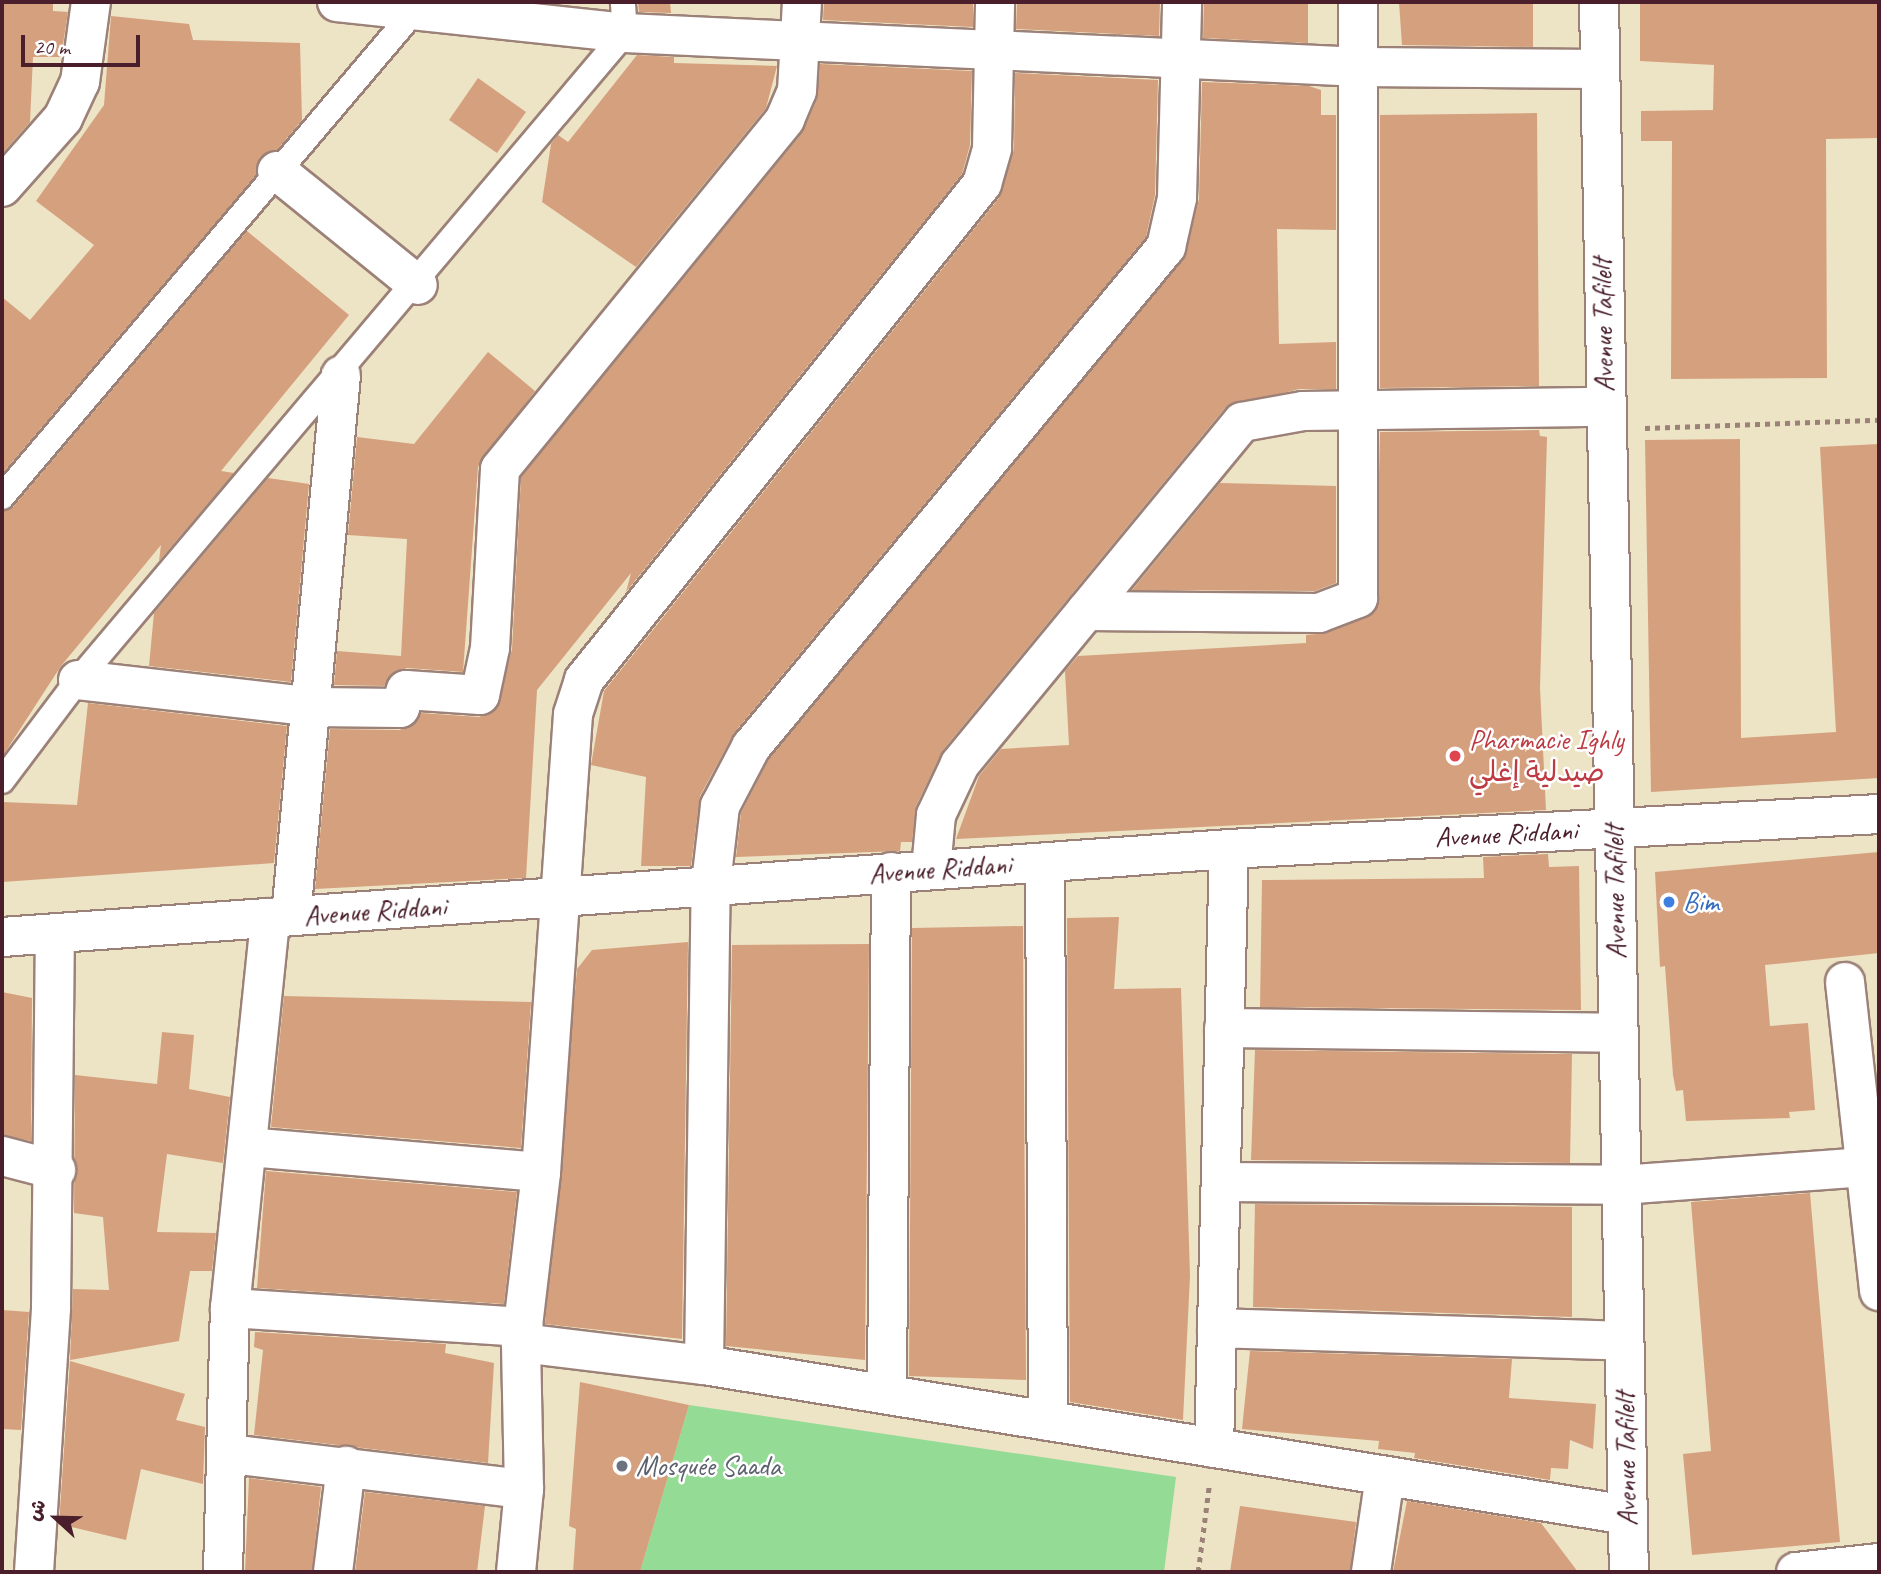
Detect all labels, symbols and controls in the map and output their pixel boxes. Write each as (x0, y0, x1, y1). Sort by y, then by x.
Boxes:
scale bar (24, 21, 144, 65)
text: 20 m (34, 34, 70, 60)
street label: Avenue Tafilelt (1585, 258, 1621, 392)
place label: Pharmacie Ighly صيدلية إغلي (1469, 723, 1623, 789)
marker: Pharmacie Ighly صيدلية إغلي (1447, 748, 1463, 764)
street label: Avenue Riddani (1434, 813, 1578, 855)
street label: Avenue Tafilelt (1597, 825, 1633, 959)
street label: Avenue Riddani (868, 847, 1012, 891)
place label: Bim (1683, 885, 1719, 919)
street label: Avenue Riddani (303, 889, 447, 933)
marker: Bim (1661, 894, 1677, 910)
street label: Avenue Tafilelt (1608, 1392, 1644, 1526)
place label: Mosquée Saada (636, 1449, 781, 1483)
marker: Mosquée Saada (614, 1458, 630, 1474)
north arrow (21, 1483, 91, 1553)
text: ش (21, 1496, 52, 1524)

